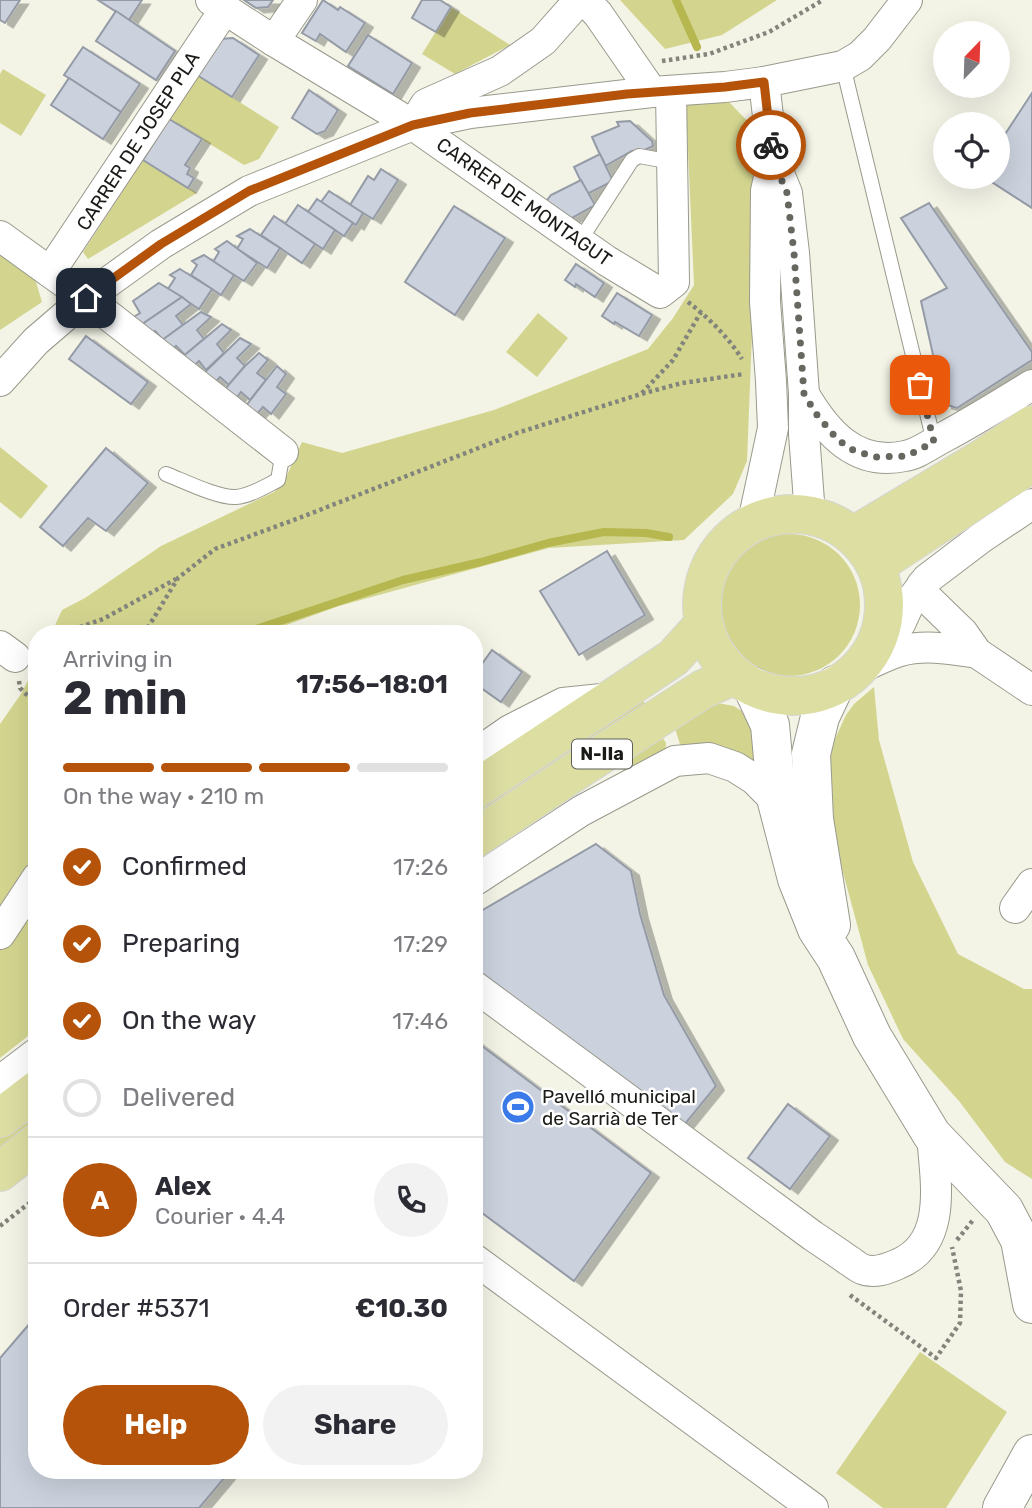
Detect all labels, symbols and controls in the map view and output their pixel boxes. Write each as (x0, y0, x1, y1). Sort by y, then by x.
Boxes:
north arrow (933, 21, 1010, 98)
map controls (933, 21, 1010, 189)
street label: CARRER DE JOSEP PLA (72, 47, 205, 235)
courier (736, 110, 806, 180)
button: locate (933, 112, 1010, 189)
icon: bike (752, 126, 790, 164)
street label: CARRER DE MONTAGUT (432, 133, 616, 271)
pin (56, 268, 116, 328)
icon: home (67, 279, 105, 317)
pin (890, 355, 950, 415)
icon: bag (901, 366, 939, 404)
text: Arriving in (63, 645, 173, 673)
text: 17:56–18:01 (296, 669, 448, 700)
text: 2 min (63, 671, 188, 726)
road number: N-IIa (572, 740, 632, 768)
text: On the way · 210 m (63, 782, 264, 810)
icon: check (63, 848, 101, 886)
text: Confirmed (122, 851, 247, 882)
text: 17:26 (393, 853, 448, 881)
icon: check (63, 925, 101, 963)
text: Preparing (122, 928, 240, 959)
text: 17:29 (393, 930, 448, 958)
icon: check (63, 1002, 101, 1040)
text: On the way (122, 1005, 256, 1036)
text: 17:46 (392, 1007, 448, 1035)
text: Delivered (122, 1082, 235, 1113)
place label: Pavelló municipal de Sarrià de Ter (542, 1085, 696, 1130)
sports icon: Pavelló municipal de Sarrià de Ter (499, 1088, 537, 1126)
button: phone (374, 1163, 448, 1237)
text: Alex (155, 1171, 211, 1202)
text: A (91, 1185, 109, 1216)
text: Courier · 4.4 (155, 1202, 285, 1230)
text: Order #5371 (63, 1293, 210, 1324)
text: €10.30 (355, 1293, 448, 1324)
button: Help (63, 1385, 249, 1465)
button: Share (263, 1385, 448, 1465)

